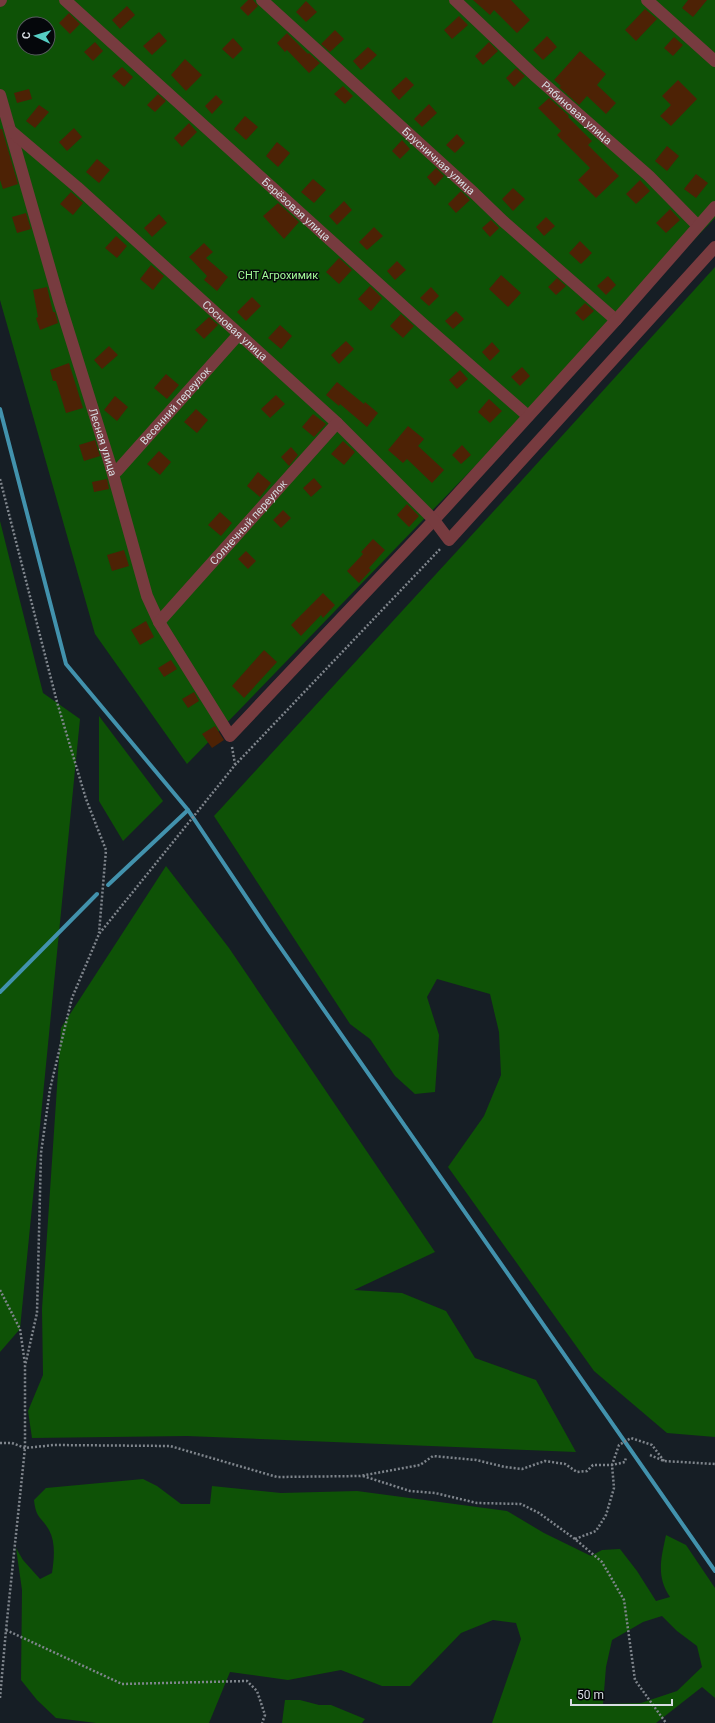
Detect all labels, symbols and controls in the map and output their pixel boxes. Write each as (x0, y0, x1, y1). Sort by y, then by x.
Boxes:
north arrow (16, 16, 56, 56)
text: С (20, 31, 33, 39)
street label: Рябиновая улица (539, 79, 614, 147)
street label: Брусничная улица (399, 125, 478, 198)
street label: Берёзовая улица (259, 175, 333, 244)
park label: СНТ Агрохимик (238, 269, 318, 282)
street label: Сосновая улица (200, 298, 270, 364)
street label: Весенний переулок (138, 364, 214, 448)
street label: Лесная улица (86, 406, 119, 478)
street label: Солнечный переулок (207, 477, 290, 568)
scale bar (571, 1681, 672, 1707)
text: 50 m (577, 1688, 604, 1702)

